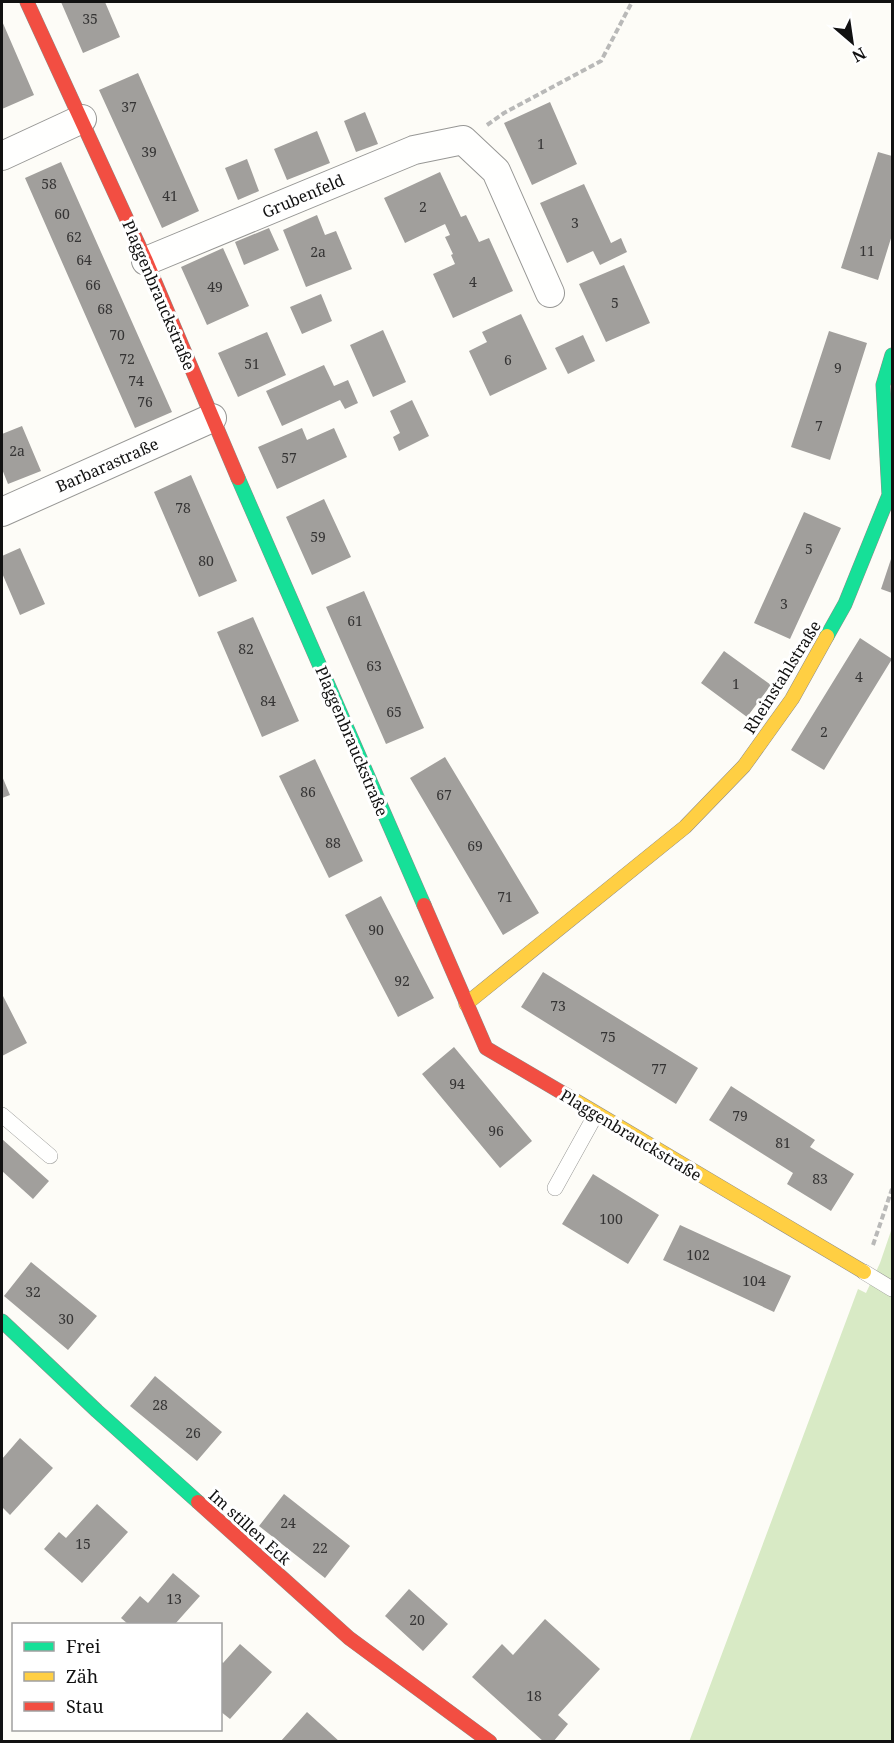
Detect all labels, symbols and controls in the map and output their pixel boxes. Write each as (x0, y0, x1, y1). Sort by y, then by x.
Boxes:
house number: 35 (82, 9, 98, 28)
north arrow (822, 12, 882, 72)
text: N (848, 42, 870, 68)
house number: 37 (121, 97, 137, 116)
house number: 1 (537, 134, 545, 153)
house number: 39 (141, 142, 157, 161)
street label: Grubenfeld (259, 169, 348, 223)
house number: 58 (41, 174, 57, 193)
house number: 41 (162, 186, 178, 205)
house number: 2 (419, 197, 427, 216)
house number: 60 (54, 204, 70, 223)
house number: 3 (571, 213, 579, 232)
street label: Plaggenbrauckstraße (117, 217, 201, 373)
house number: 62 (66, 227, 82, 246)
house number: 11 (859, 241, 875, 260)
house number: 2a (310, 242, 326, 261)
house number: 64 (76, 250, 92, 269)
house number: 4 (469, 272, 477, 291)
house number: 66 (85, 275, 101, 294)
house number: 49 (207, 277, 223, 296)
house number: 5 (611, 293, 619, 312)
house number: 68 (97, 299, 113, 318)
house number: 70 (109, 325, 125, 344)
house number: 72 (119, 349, 135, 368)
house number: 6 (504, 350, 512, 369)
house number: 51 (244, 354, 260, 373)
house number: 9 (834, 358, 842, 377)
house number: 74 (128, 371, 144, 390)
house number: 76 (137, 392, 153, 411)
house number: 7 (815, 416, 823, 435)
street label: Barbarastraße (52, 433, 162, 497)
house number: 2a (9, 441, 25, 460)
house number: 57 (281, 448, 297, 467)
house number: 78 (175, 498, 191, 517)
house number: 59 (310, 527, 326, 546)
house number: 5 (805, 539, 813, 558)
house number: 80 (198, 551, 214, 570)
house number: 3 (780, 594, 788, 613)
house number: 61 (347, 611, 363, 630)
street label: Rheinstahlstraße (738, 616, 826, 738)
house number: 82 (238, 639, 254, 658)
house number: 63 (366, 656, 382, 675)
street label: Plaggenbrauckstraße (310, 663, 394, 819)
house number: 4 (855, 667, 863, 686)
house number: 1 (732, 674, 740, 693)
house number: 84 (260, 691, 276, 710)
house number: 65 (386, 702, 402, 721)
house number: 2 (820, 722, 828, 741)
house number: 86 (300, 782, 316, 801)
house number: 67 (436, 785, 452, 804)
house number: 88 (325, 833, 341, 852)
house number: 69 (467, 836, 483, 855)
house number: 71 (497, 887, 513, 906)
house number: 90 (368, 920, 384, 939)
house number: 92 (394, 971, 410, 990)
house number: 73 (550, 996, 566, 1015)
house number: 75 (600, 1027, 616, 1046)
house number: 77 (651, 1059, 667, 1078)
house number: 94 (449, 1074, 465, 1093)
street label: Plaggenbrauckstraße (556, 1084, 706, 1186)
house number: 79 (732, 1106, 748, 1125)
house number: 96 (488, 1121, 504, 1140)
house number: 81 (775, 1133, 791, 1152)
house number: 83 (812, 1169, 828, 1188)
house number: 100 (599, 1209, 623, 1228)
house number: 102 (686, 1245, 710, 1264)
house number: 104 (742, 1271, 766, 1290)
house number: 32 (25, 1282, 41, 1301)
house number: 30 (58, 1309, 74, 1328)
house number: 28 (152, 1395, 168, 1414)
house number: 26 (185, 1423, 201, 1442)
street label: Im stillen Eck (204, 1484, 296, 1570)
house number: 24 (280, 1513, 296, 1532)
house number: 15 (75, 1534, 91, 1553)
house number: 22 (312, 1538, 328, 1557)
house number: 13 (166, 1589, 182, 1608)
house number: 20 (409, 1610, 425, 1629)
legend (12, 1623, 222, 1731)
text: Frei (66, 1634, 101, 1658)
text: Zäh (66, 1664, 98, 1688)
house number: 18 (526, 1686, 542, 1705)
text: Stau (66, 1694, 104, 1718)

